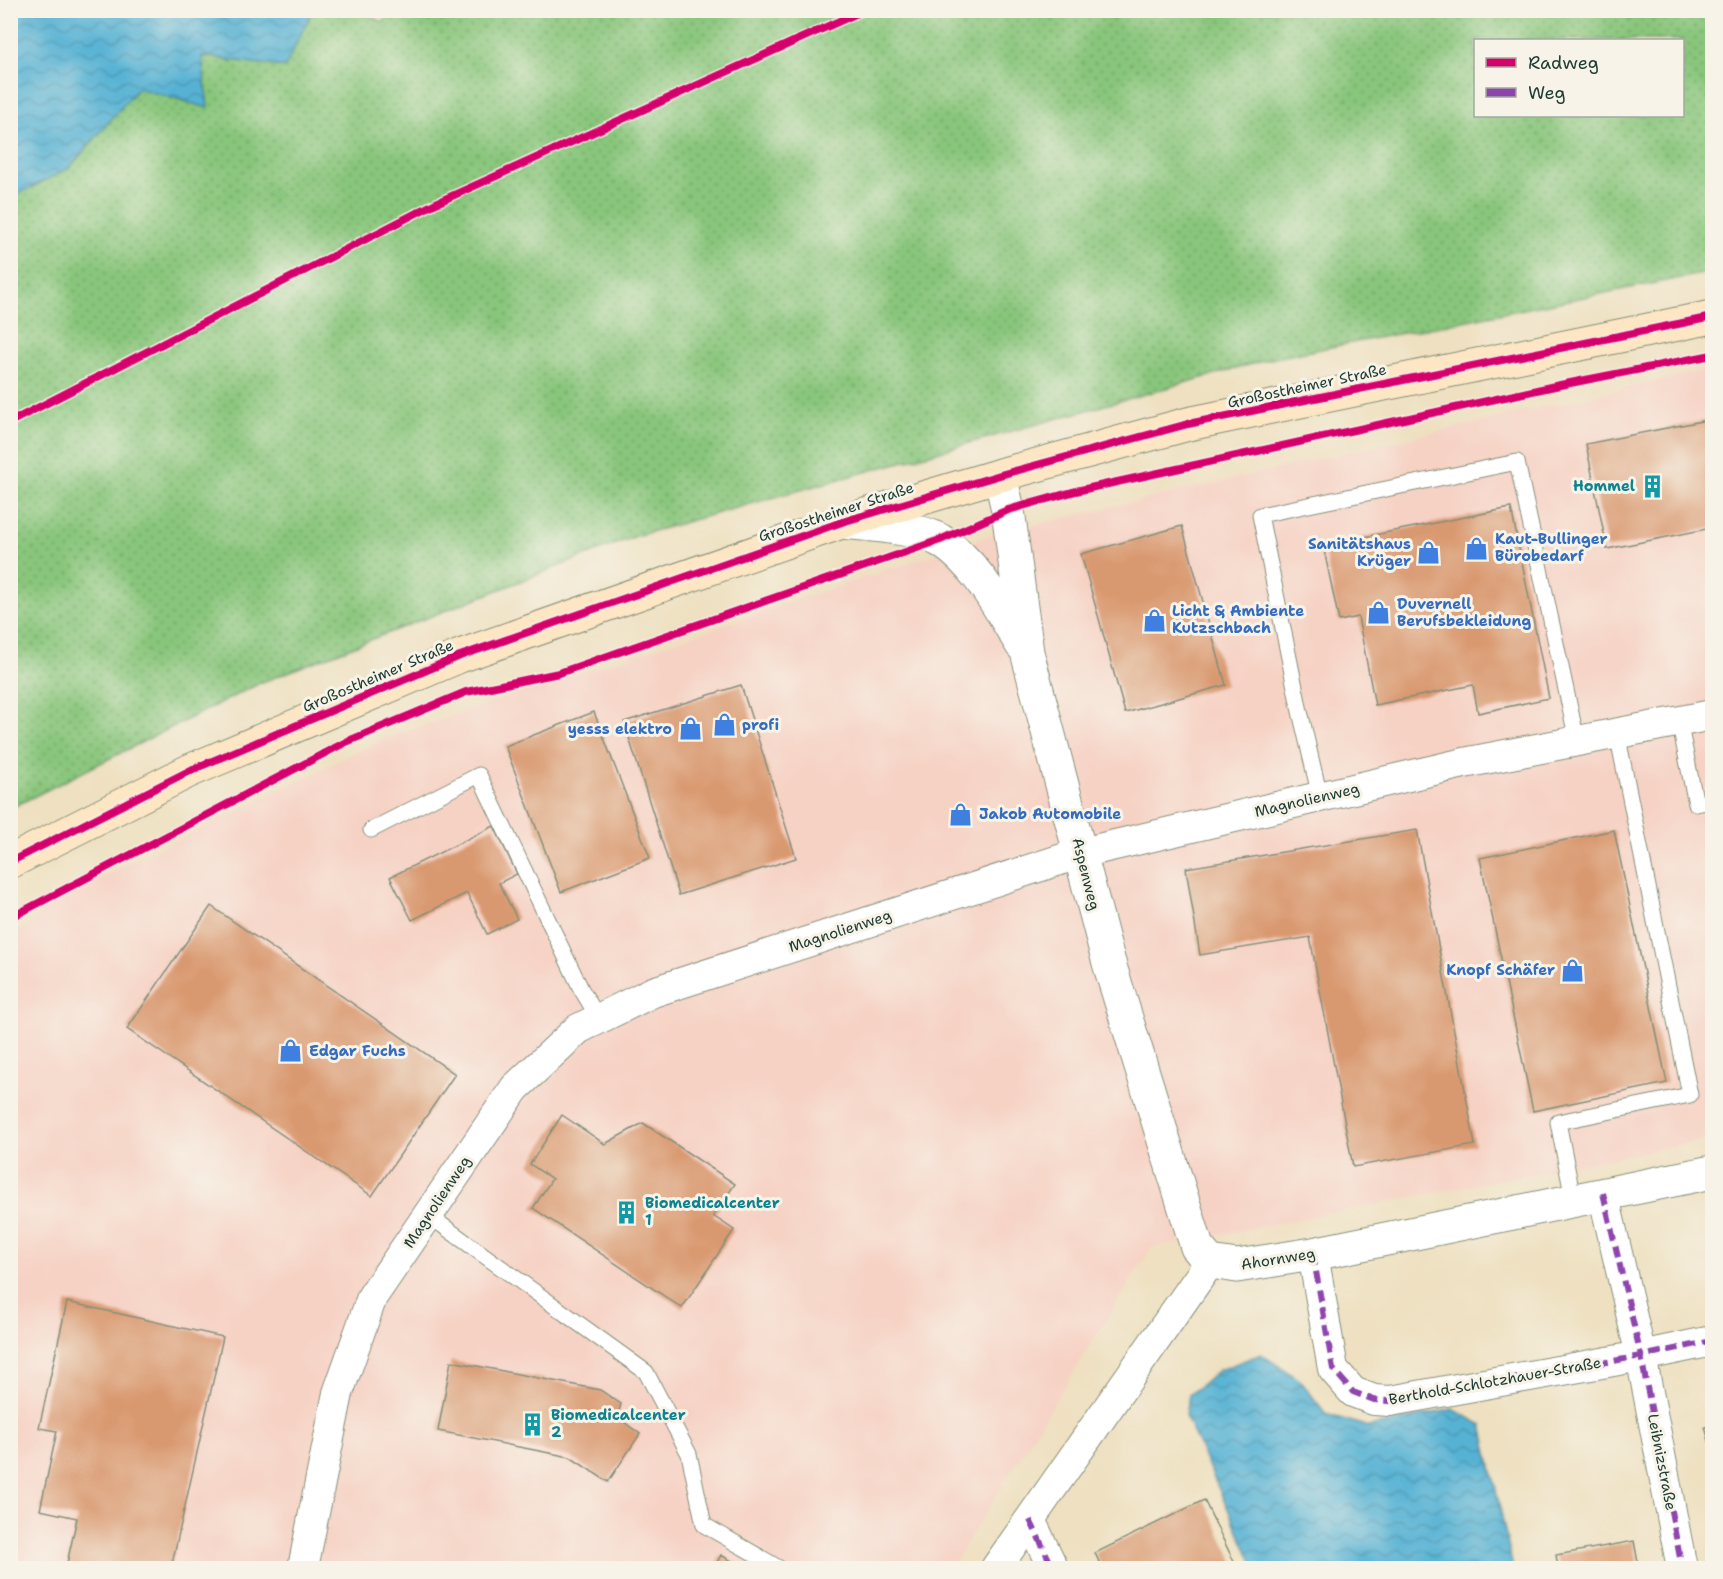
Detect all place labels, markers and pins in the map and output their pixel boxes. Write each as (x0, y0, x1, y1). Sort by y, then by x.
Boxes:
building icon: Hommel (1640, 473, 1666, 499)
place label: Hommel (1573, 476, 1635, 496)
place label: Kaut-Bullinger Bürobedarf (1495, 529, 1608, 566)
place label: Sanitätshaus Krüger (1308, 534, 1411, 571)
shop icon: Kaut-Bullinger Bürobedarf (1464, 535, 1490, 561)
shop icon: Sanitätshaus Krüger (1416, 540, 1442, 566)
place label: Duvernell Berufsbekleidung (1397, 594, 1531, 631)
shop icon: Duvernell Berufsbekleidung (1366, 600, 1392, 626)
place label: Licht & Ambiente Kutzschbach (1172, 601, 1304, 638)
shop icon: Licht & Ambiente Kutzschbach (1141, 607, 1167, 633)
shop icon: profi (711, 712, 737, 738)
place label: profi (742, 715, 779, 735)
shop icon: yesss elektro (677, 716, 703, 742)
place label: yesss elektro (568, 719, 672, 739)
shop icon: Jakob Automobile (948, 801, 974, 827)
place label: Jakob Automobile (979, 804, 1121, 824)
shop icon: Knopf Schäfer (1560, 957, 1586, 983)
place label: Knopf Schäfer (1446, 960, 1555, 980)
shop icon: Edgar Fuchs (278, 1038, 304, 1064)
place label: Edgar Fuchs (309, 1041, 406, 1061)
place label: Biomedicalcenter 1 (645, 1193, 780, 1230)
building icon: Biomedicalcenter 1 (614, 1199, 640, 1225)
place label: Biomedicalcenter 2 (551, 1405, 686, 1442)
building icon: Biomedicalcenter 2 (520, 1411, 546, 1437)

